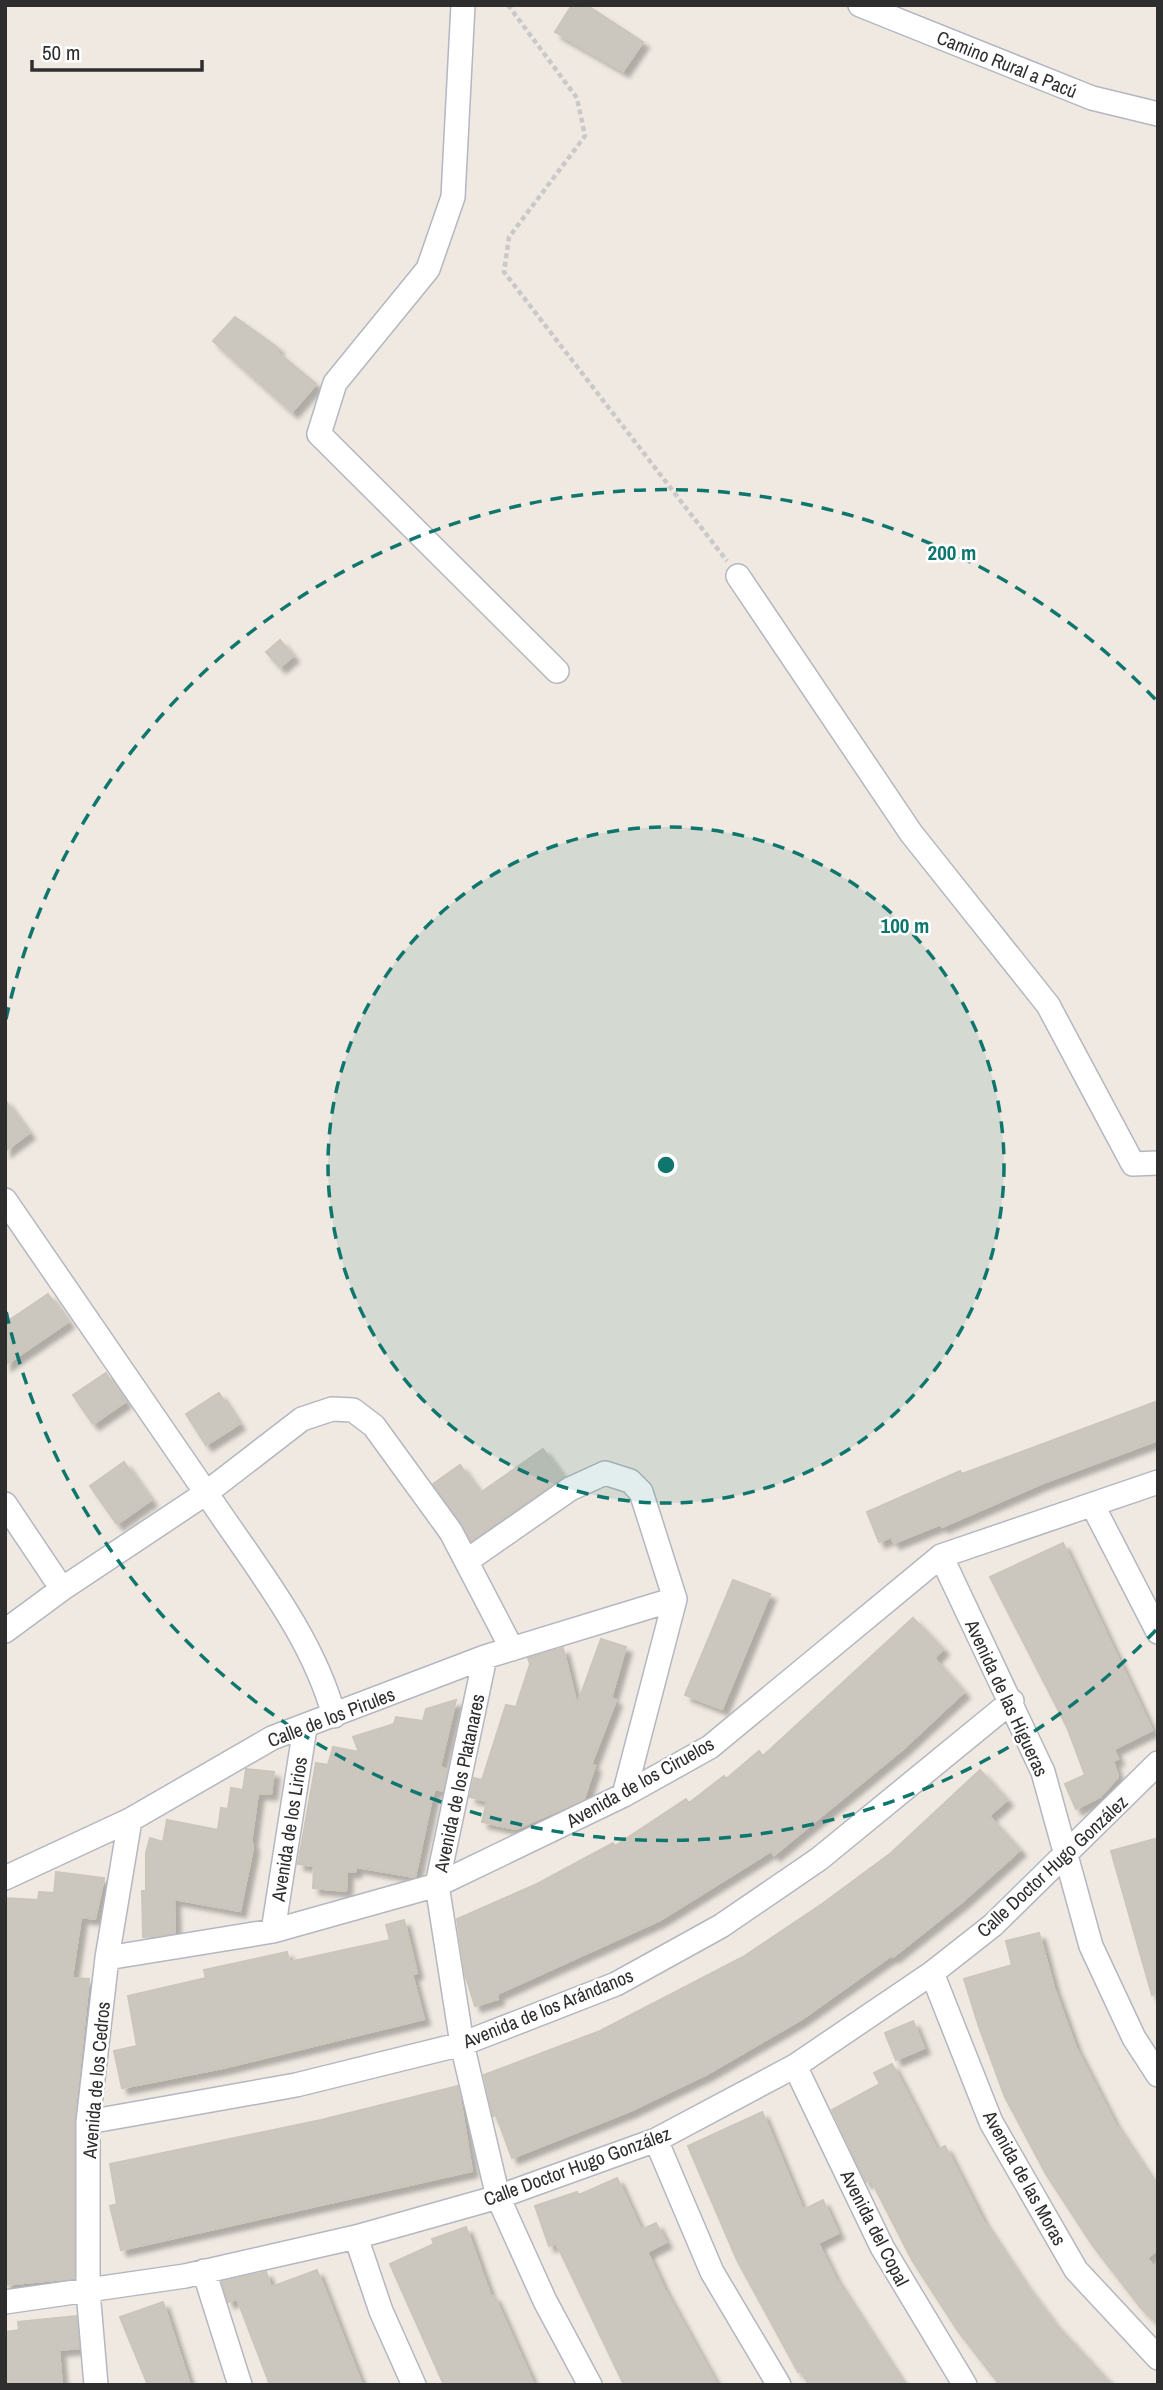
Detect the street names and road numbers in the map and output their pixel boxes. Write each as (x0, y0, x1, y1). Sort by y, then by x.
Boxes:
street label: Camino Rural a Pacú (933, 24, 1081, 104)
street label: Avenida de las Higueras (959, 1614, 1055, 1781)
street label: Calle de los Pirules (264, 1681, 399, 1753)
street label: Avenida de los Platanares (427, 1691, 491, 1876)
street label: Avenida de los Ciruelos (561, 1730, 719, 1834)
street label: Avenida de los Lirios (265, 1755, 313, 1904)
street label: Calle Doctor Hugo González (971, 1789, 1133, 1943)
street label: Avenida de los Arándanos (458, 1962, 637, 2054)
street label: Avenida de los Cedros (76, 2000, 116, 2161)
street label: Avenida de las Moras (977, 2105, 1073, 2250)
street label: Calle Doctor Hugo González (480, 2120, 674, 2212)
street label: Avenida del Copal (834, 2165, 915, 2291)

